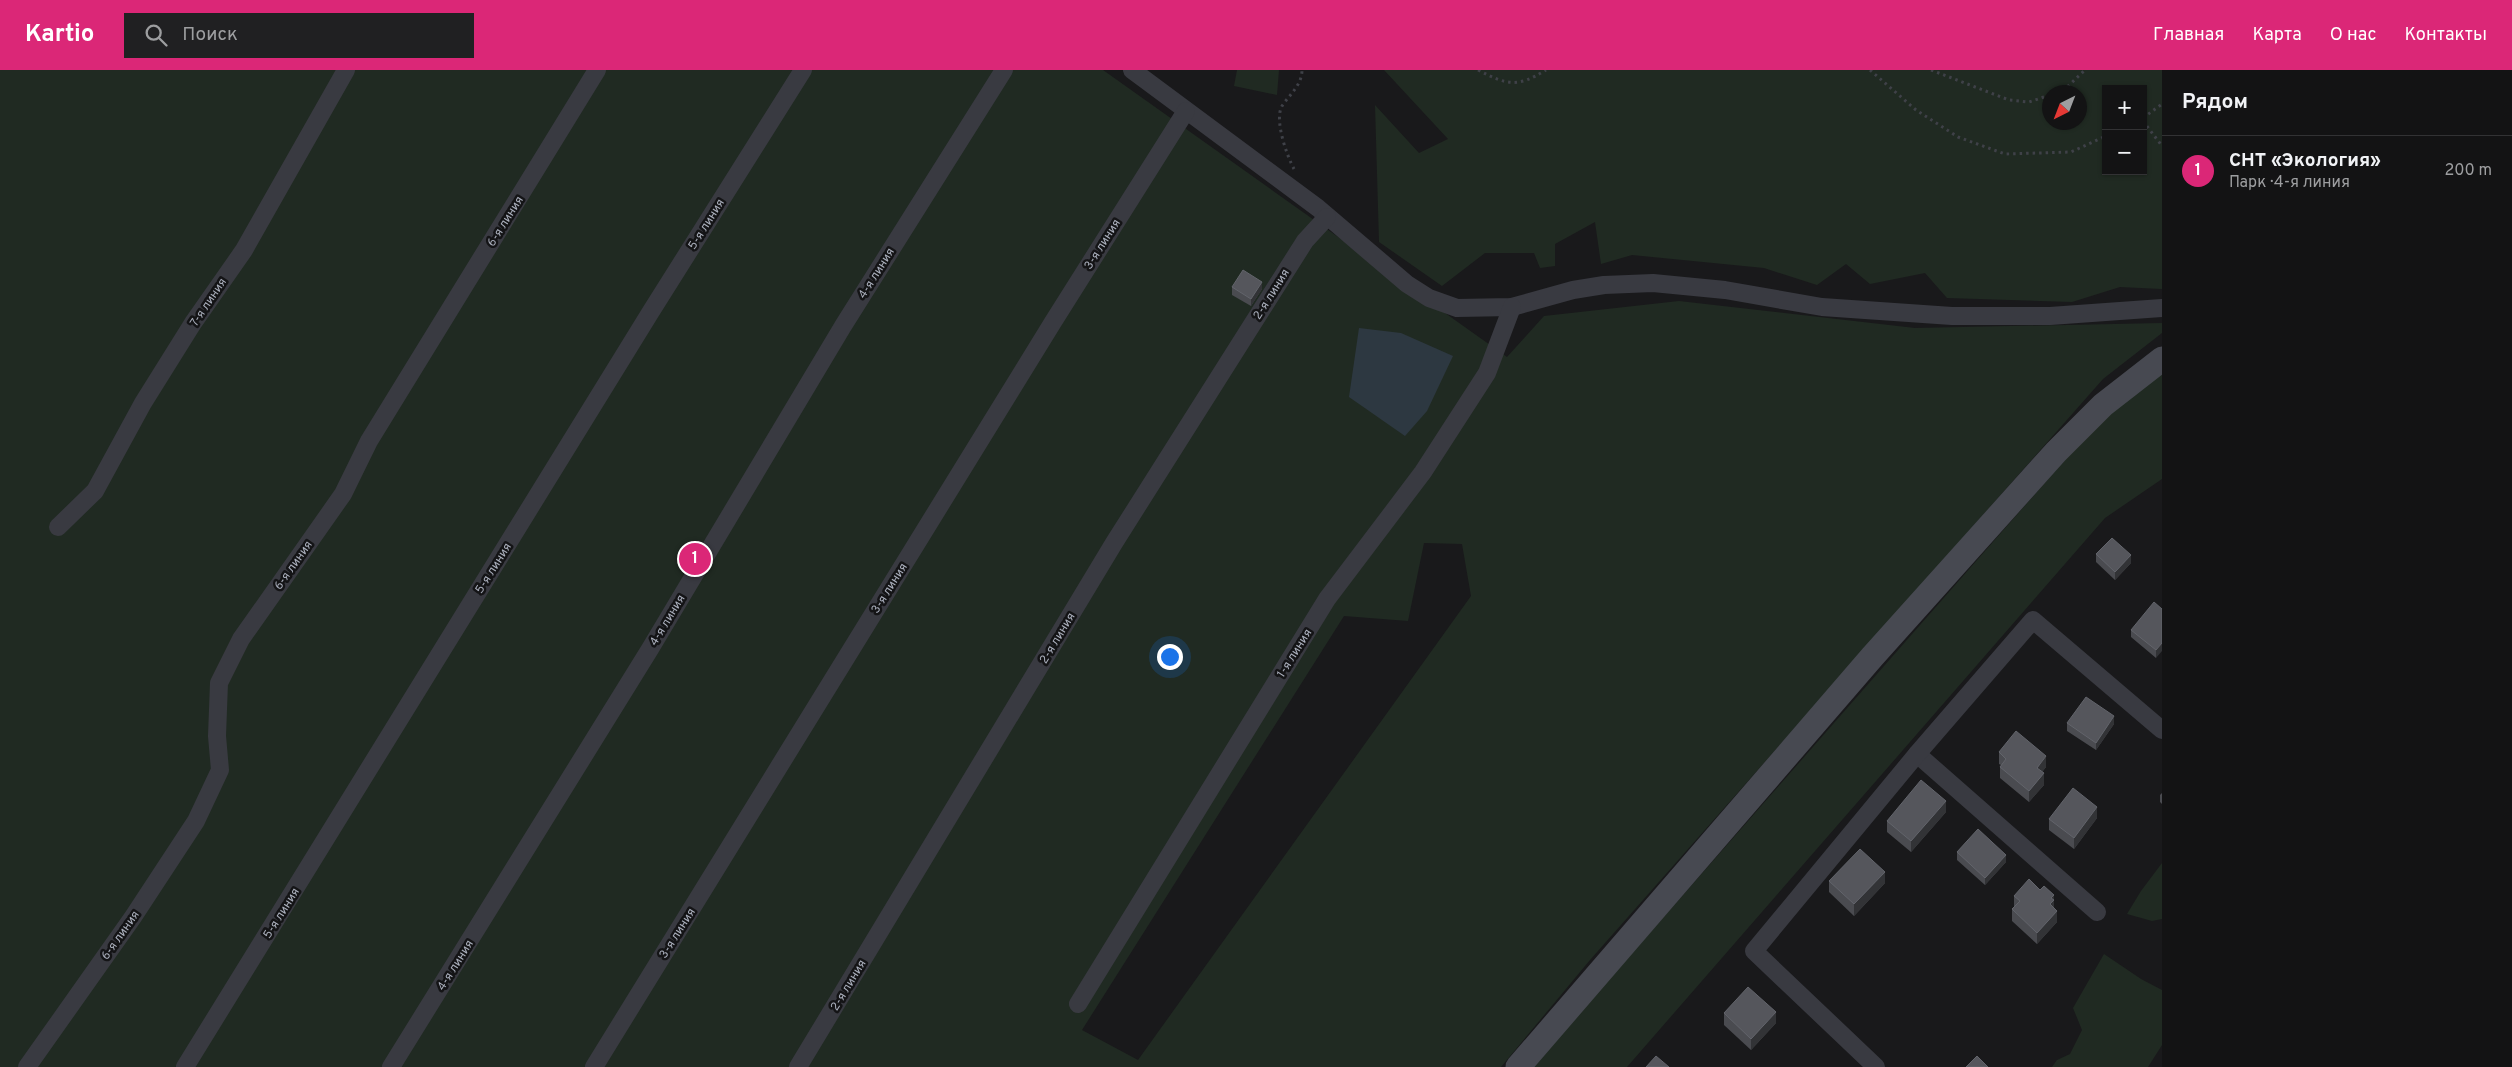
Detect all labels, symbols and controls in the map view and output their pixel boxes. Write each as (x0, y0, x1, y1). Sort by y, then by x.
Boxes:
search box (124, 13, 474, 58)
text: Kartio (25, 20, 94, 50)
icon: search (142, 21, 170, 49)
text: Поиск (182, 23, 238, 47)
text: Главная (2153, 24, 2224, 47)
text: Карта (2252, 24, 2302, 47)
text: О нас (2330, 24, 2376, 47)
text: Контакты (2404, 24, 2487, 47)
north arrow (2042, 85, 2087, 130)
map controls (2102, 85, 2147, 175)
button: + (2102, 85, 2147, 130)
text: Рядом (2182, 89, 2248, 116)
button: − (2102, 130, 2147, 175)
text: СНТ «Экология» (2229, 149, 2381, 173)
text: 1 (2195, 161, 2201, 181)
text: 200 m (2444, 161, 2492, 181)
text: Парк · 4-я линия (2229, 173, 2350, 193)
street label: 6-я линия (484, 193, 528, 250)
street label: 5-я линия (685, 196, 729, 253)
street label: 3-я линия (1081, 216, 1125, 273)
street label: 4-я линия (855, 245, 899, 302)
street label: 2-я линия (1250, 266, 1294, 323)
street label: 7-я линия (187, 275, 231, 330)
street label: 6-я линия (271, 538, 317, 593)
street label: 5-я линия (472, 540, 516, 597)
pin: 1 (679, 540, 711, 578)
street label: 3-я линия (868, 560, 912, 617)
street label: 4-я линия (646, 592, 689, 649)
street label: 2-я линия (1036, 610, 1079, 667)
street label: 1-я линия (1274, 626, 1316, 681)
your location (1157, 644, 1183, 670)
street label: 5-я линия (260, 885, 304, 942)
street label: 3-я линия (656, 905, 700, 962)
street label: 6-я линия (98, 908, 144, 963)
street label: 4-я линия (434, 937, 478, 994)
street label: 2-я линия (827, 957, 870, 1014)

